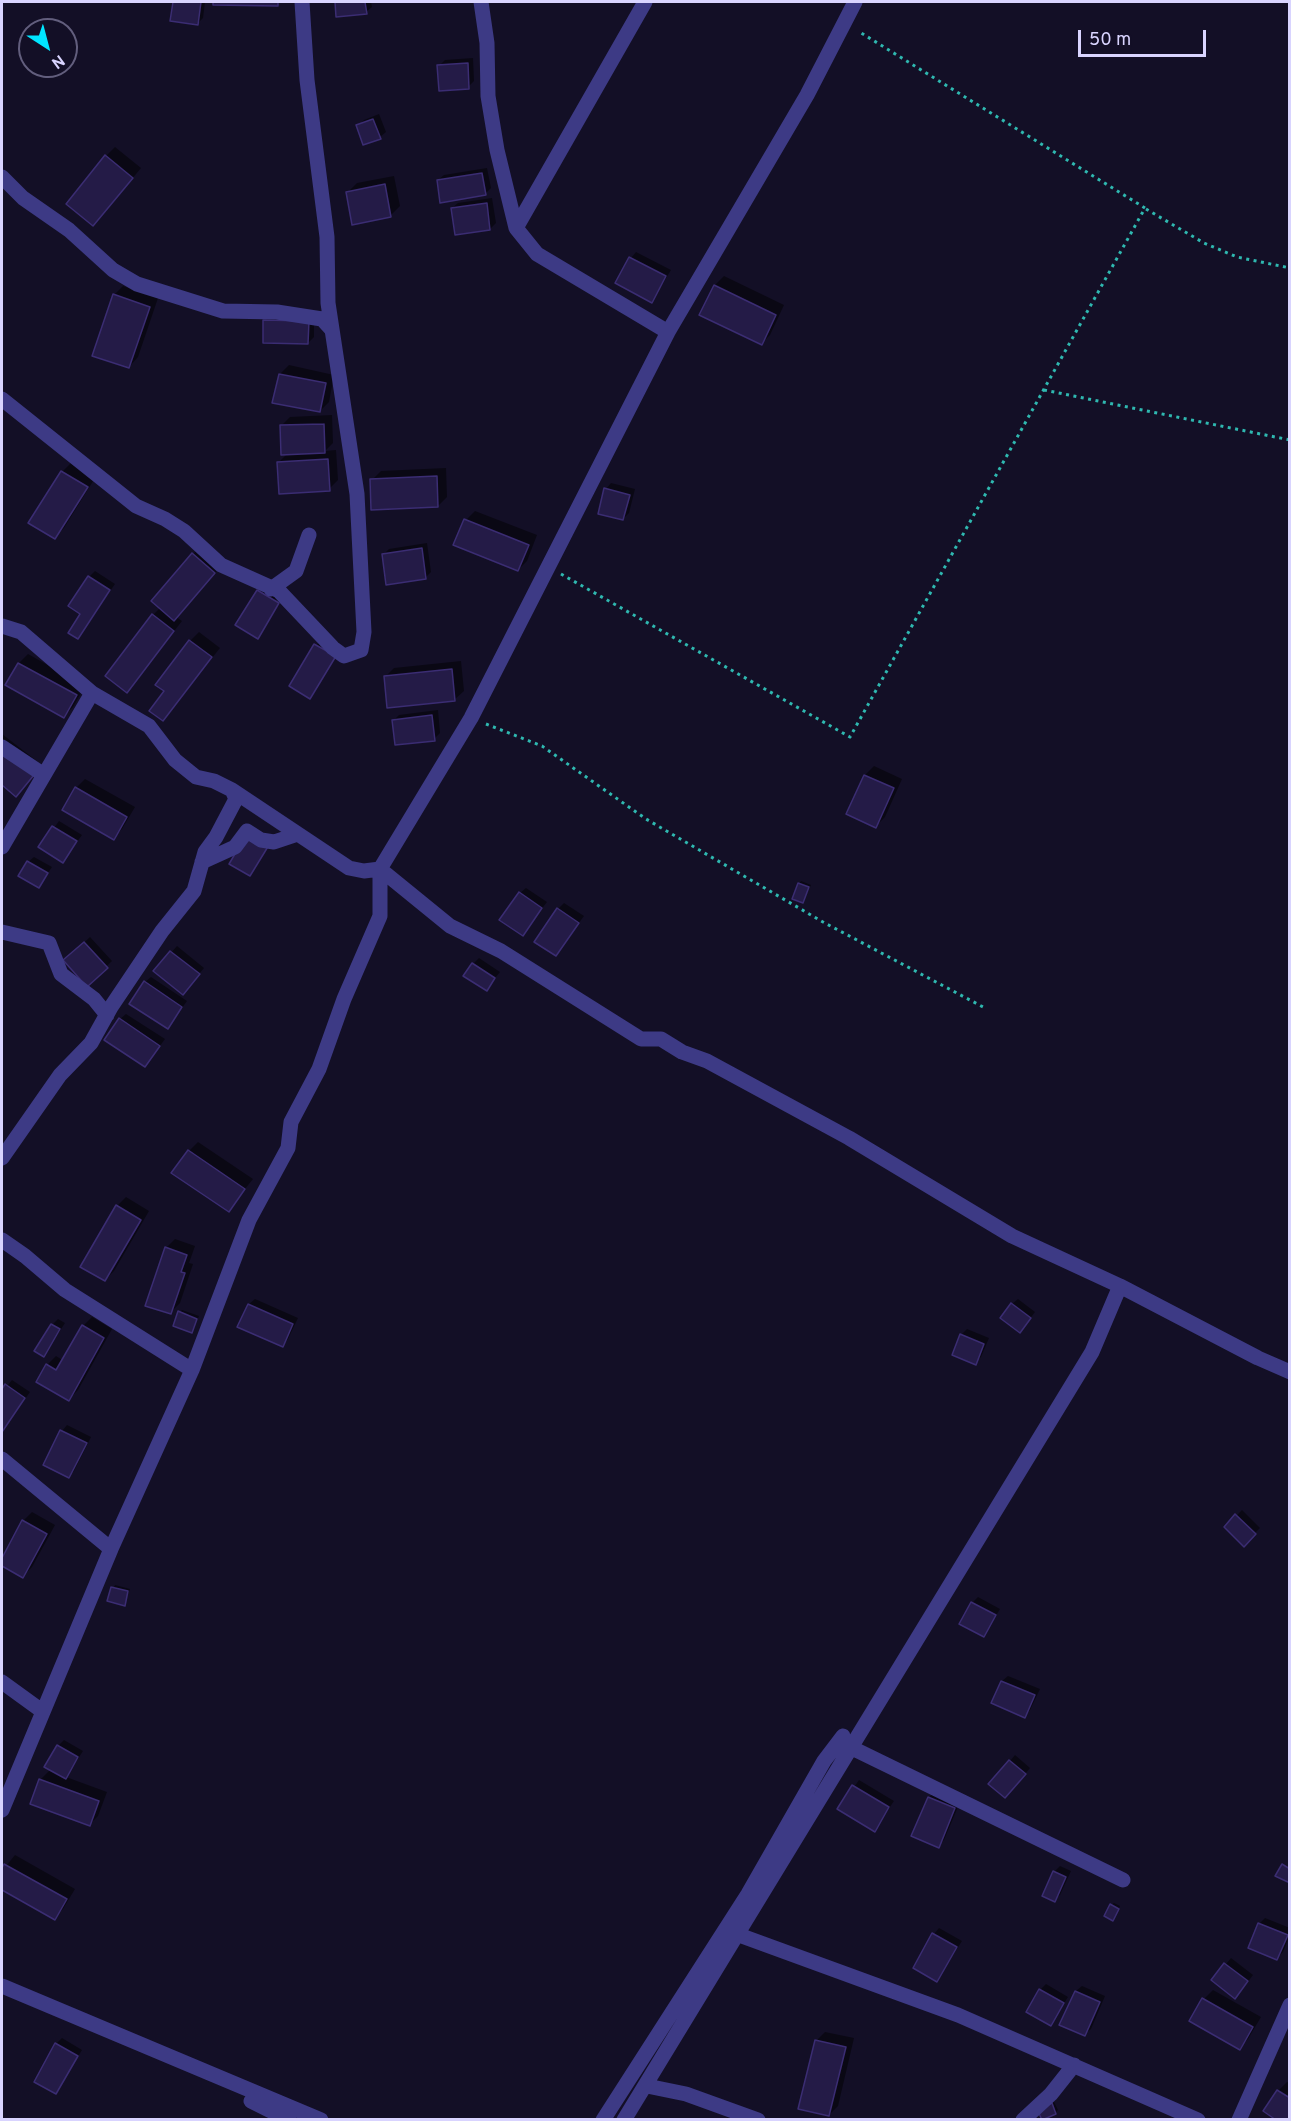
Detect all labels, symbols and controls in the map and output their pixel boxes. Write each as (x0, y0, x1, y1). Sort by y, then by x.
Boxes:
north arrow (18, 18, 78, 78)
scale bar (1081, 18, 1208, 56)
text: 50 m (1089, 29, 1131, 52)
text: N (47, 49, 68, 72)

